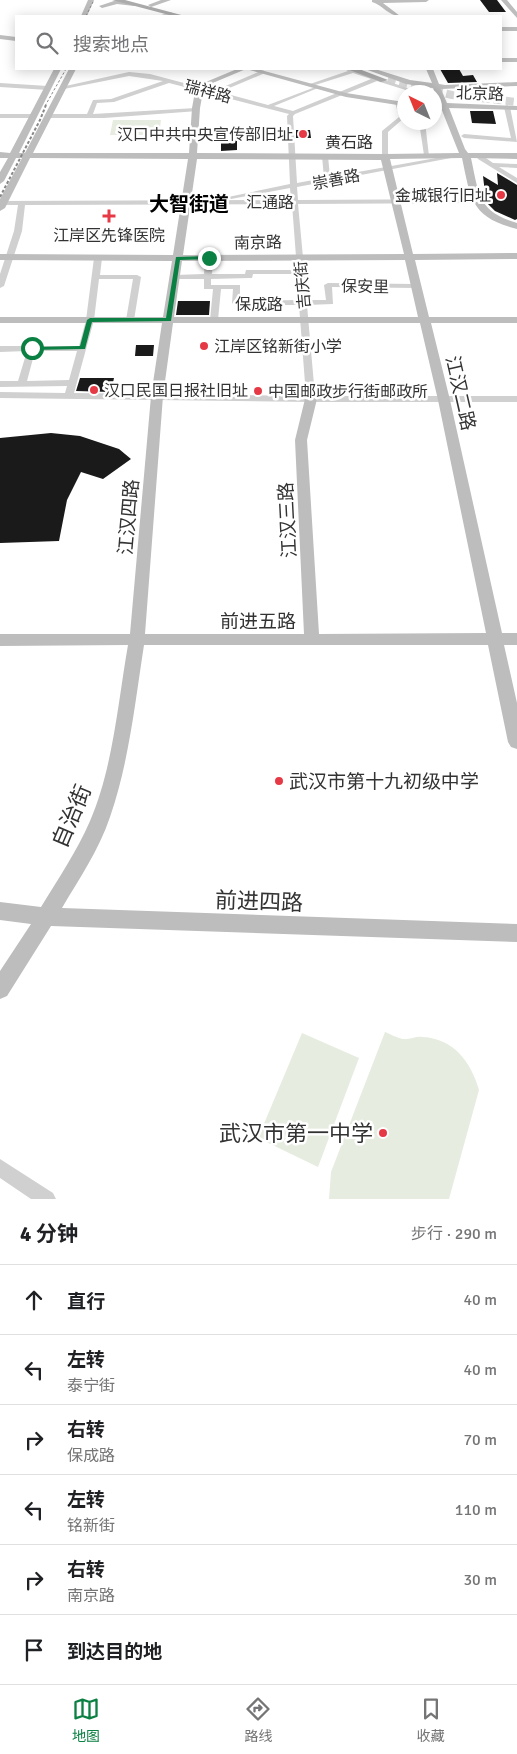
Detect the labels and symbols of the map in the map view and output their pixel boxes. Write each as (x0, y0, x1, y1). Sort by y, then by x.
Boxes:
street label: 瑞祥路 (182, 76, 234, 108)
street label: 北京路 (456, 83, 504, 105)
north arrow (397, 85, 442, 130)
place label: 汉口中共中央宣传部旧址 (117, 125, 293, 145)
marker: 汉口中共中央宣传部旧址 (297, 128, 309, 140)
street label: 黄石路 (325, 133, 373, 153)
street label: 崇善路 (311, 166, 362, 194)
place label: 金城银行旧址 (395, 186, 491, 206)
marker: 金城银行旧址 (495, 189, 507, 201)
district label: 大智街道 (149, 192, 229, 217)
street label: 汇通路 (246, 193, 294, 213)
marker: 江岸区先锋医院 (102, 209, 116, 223)
place label: 江岸区先锋医院 (53, 226, 165, 246)
street label: 南京路 (234, 233, 282, 253)
route end (198, 247, 221, 270)
street label: 吉庆街 (291, 260, 315, 310)
street label: 保安里 (341, 277, 389, 297)
street label: 保成路 (235, 295, 283, 315)
route start (21, 337, 44, 360)
place label: 江岸区铭新街小学 (214, 337, 342, 357)
marker: 江岸区铭新街小学 (198, 340, 210, 352)
street label: 江汉二路 (440, 353, 480, 433)
place label: 汉口民国日报社旧址 (104, 381, 248, 401)
place label: 中国邮政步行街邮政所 (268, 382, 428, 402)
marker: 汉口民国日报社旧址 (88, 384, 100, 396)
marker: 中国邮政步行街邮政所 (252, 385, 264, 397)
street label: 江汉四路 (114, 478, 144, 556)
street label: 江汉三路 (274, 481, 302, 559)
street label: 前进五路 (220, 610, 296, 634)
place label: 武汉市第十九初级中学 (289, 770, 479, 794)
marker: 武汉市第十九初级中学 (273, 775, 285, 787)
street label: 自治街 (46, 781, 97, 852)
street label: 前进四路 (215, 886, 303, 917)
place label: 武汉市第一中学 (219, 1120, 373, 1147)
marker: 武汉市第一中学 (377, 1127, 389, 1139)

